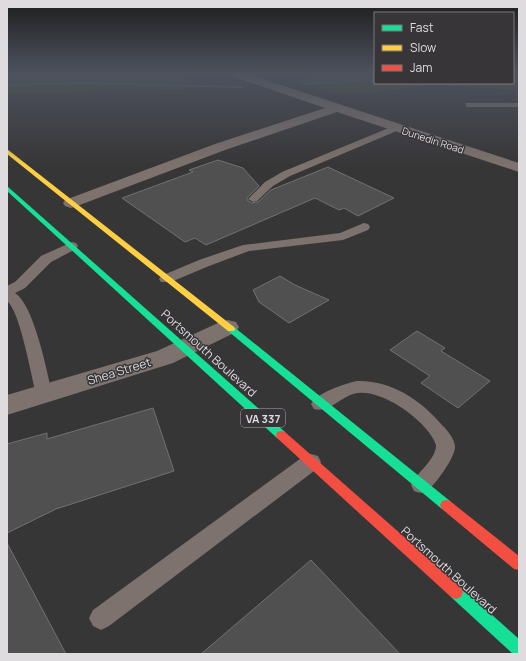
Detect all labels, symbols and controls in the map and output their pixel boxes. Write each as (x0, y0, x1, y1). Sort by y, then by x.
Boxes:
legend (374, 12, 514, 84)
text: Fast (410, 19, 434, 36)
text: Slow (410, 39, 436, 56)
text: Jam (410, 59, 432, 76)
street label: Dunedin Road (400, 123, 466, 157)
street label: Portsmouth Boulevard (157, 305, 261, 401)
street label: Shea Street (85, 353, 153, 389)
road number: VA 337 (241, 409, 285, 427)
street label: Portsmouth Boulevard (397, 522, 501, 618)

